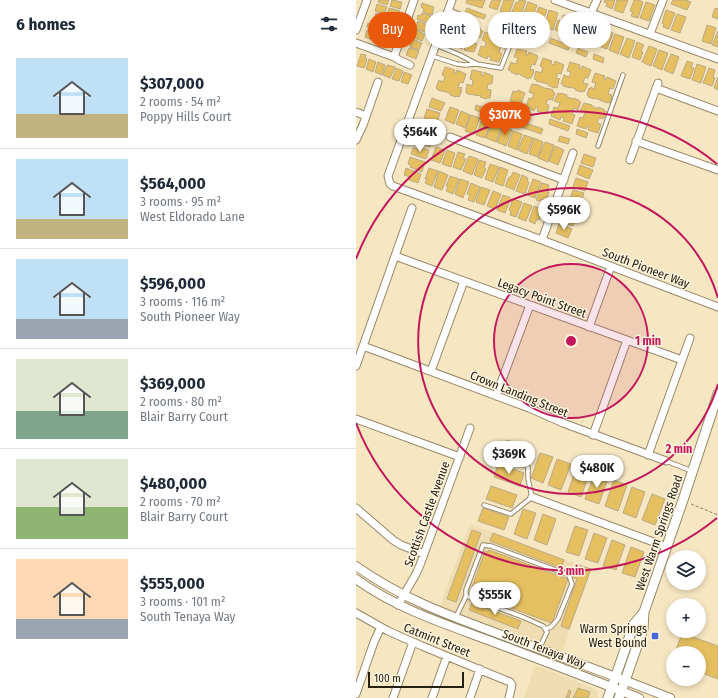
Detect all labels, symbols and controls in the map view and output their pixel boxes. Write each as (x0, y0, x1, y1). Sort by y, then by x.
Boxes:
chip: Buy (368, 12, 417, 48)
chip: Rent (425, 12, 480, 48)
chip: Filters (488, 12, 550, 48)
chip: New (558, 12, 611, 48)
icon: filters (318, 13, 340, 35)
text: 6 homes (16, 14, 75, 35)
text: $307,000 (140, 73, 204, 94)
icon: home (48, 74, 96, 122)
text: 2 rooms · 54 m² (140, 94, 221, 109)
pin: $307K (477, 102, 533, 136)
text: $307K (489, 107, 521, 122)
text: Poppy Hills Court (140, 109, 231, 124)
pin: $564K (392, 119, 448, 153)
text: $564K (403, 124, 437, 139)
text: $564,000 (140, 173, 206, 194)
icon: home (48, 175, 96, 223)
text: 3 rooms · 95 m² (140, 194, 221, 209)
pin: $596K (536, 197, 592, 231)
text: $596K (547, 202, 581, 217)
text: West Eldorado Lane (140, 209, 245, 224)
street label: South Pioneer Way (601, 245, 692, 291)
text: $596,000 (140, 273, 206, 294)
icon: home (48, 275, 96, 323)
street label: Legacy Point Street (496, 275, 588, 321)
text: 3 rooms · 116 m² (140, 294, 225, 309)
text: South Pioneer Way (140, 309, 240, 324)
centre of rings (564, 334, 578, 348)
text: 1 min (635, 334, 661, 348)
street label: Crown Landing Street (468, 368, 570, 420)
text: $369,000 (140, 373, 205, 394)
icon: home (48, 375, 96, 423)
text: 2 rooms · 80 m² (140, 394, 222, 409)
text: Blair Barry Court (140, 409, 228, 424)
pin: $369K (481, 441, 537, 475)
text: 2 min (665, 442, 692, 456)
text: $369K (492, 446, 526, 461)
pin: $480K (569, 455, 625, 489)
street label: Scottish Castle Avenue (401, 459, 453, 569)
text: $480K (580, 460, 614, 475)
text: $480,000 (140, 473, 207, 494)
street label: West Warm Springs Road (633, 473, 685, 593)
icon: home (48, 475, 96, 523)
text: 2 rooms · 70 m² (140, 494, 221, 509)
text: Blair Barry Court (140, 509, 228, 524)
map controls (666, 550, 706, 686)
button: layers (666, 550, 706, 590)
text: 3 min (557, 564, 584, 578)
text: $555,000 (140, 573, 205, 594)
icon: home (48, 575, 96, 623)
pin: $555K (467, 582, 523, 616)
text: $555K (478, 587, 512, 602)
text: 3 rooms · 101 m² (140, 594, 225, 609)
button: + (666, 598, 706, 638)
text: South Tenaya Way (140, 609, 235, 624)
street label: Catmint Street (402, 620, 472, 660)
place label: Warm Springs West Bound (580, 622, 647, 650)
street label: South Tenaya Way (500, 627, 588, 672)
marker: Warm Springs West Bound (650, 631, 660, 641)
button: − (666, 646, 706, 686)
scale bar (368, 670, 464, 689)
text: 100 m (374, 672, 401, 685)

